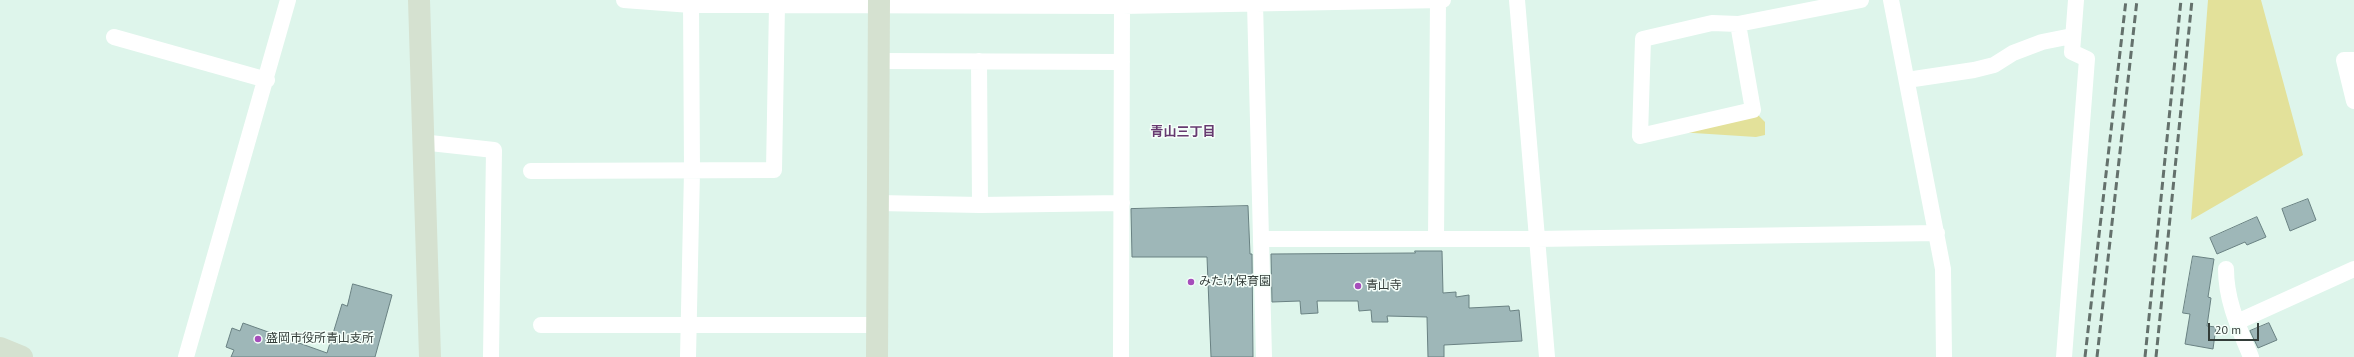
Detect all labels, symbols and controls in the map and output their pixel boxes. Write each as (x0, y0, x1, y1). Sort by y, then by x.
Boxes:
district label: 青山三丁目 (1151, 124, 1215, 140)
place label: みたけ保育園 (1199, 275, 1271, 289)
marker: みたけ保育園 (1186, 277, 1196, 287)
place label: 青山寺 (1366, 279, 1402, 293)
marker: 青山寺 (1353, 281, 1363, 291)
scale bar (2210, 315, 2261, 341)
text: 20 m (2215, 322, 2241, 337)
place label: 盛岡市役所青山支所 (266, 332, 374, 346)
marker: 盛岡市役所青山支所 (253, 334, 263, 344)

